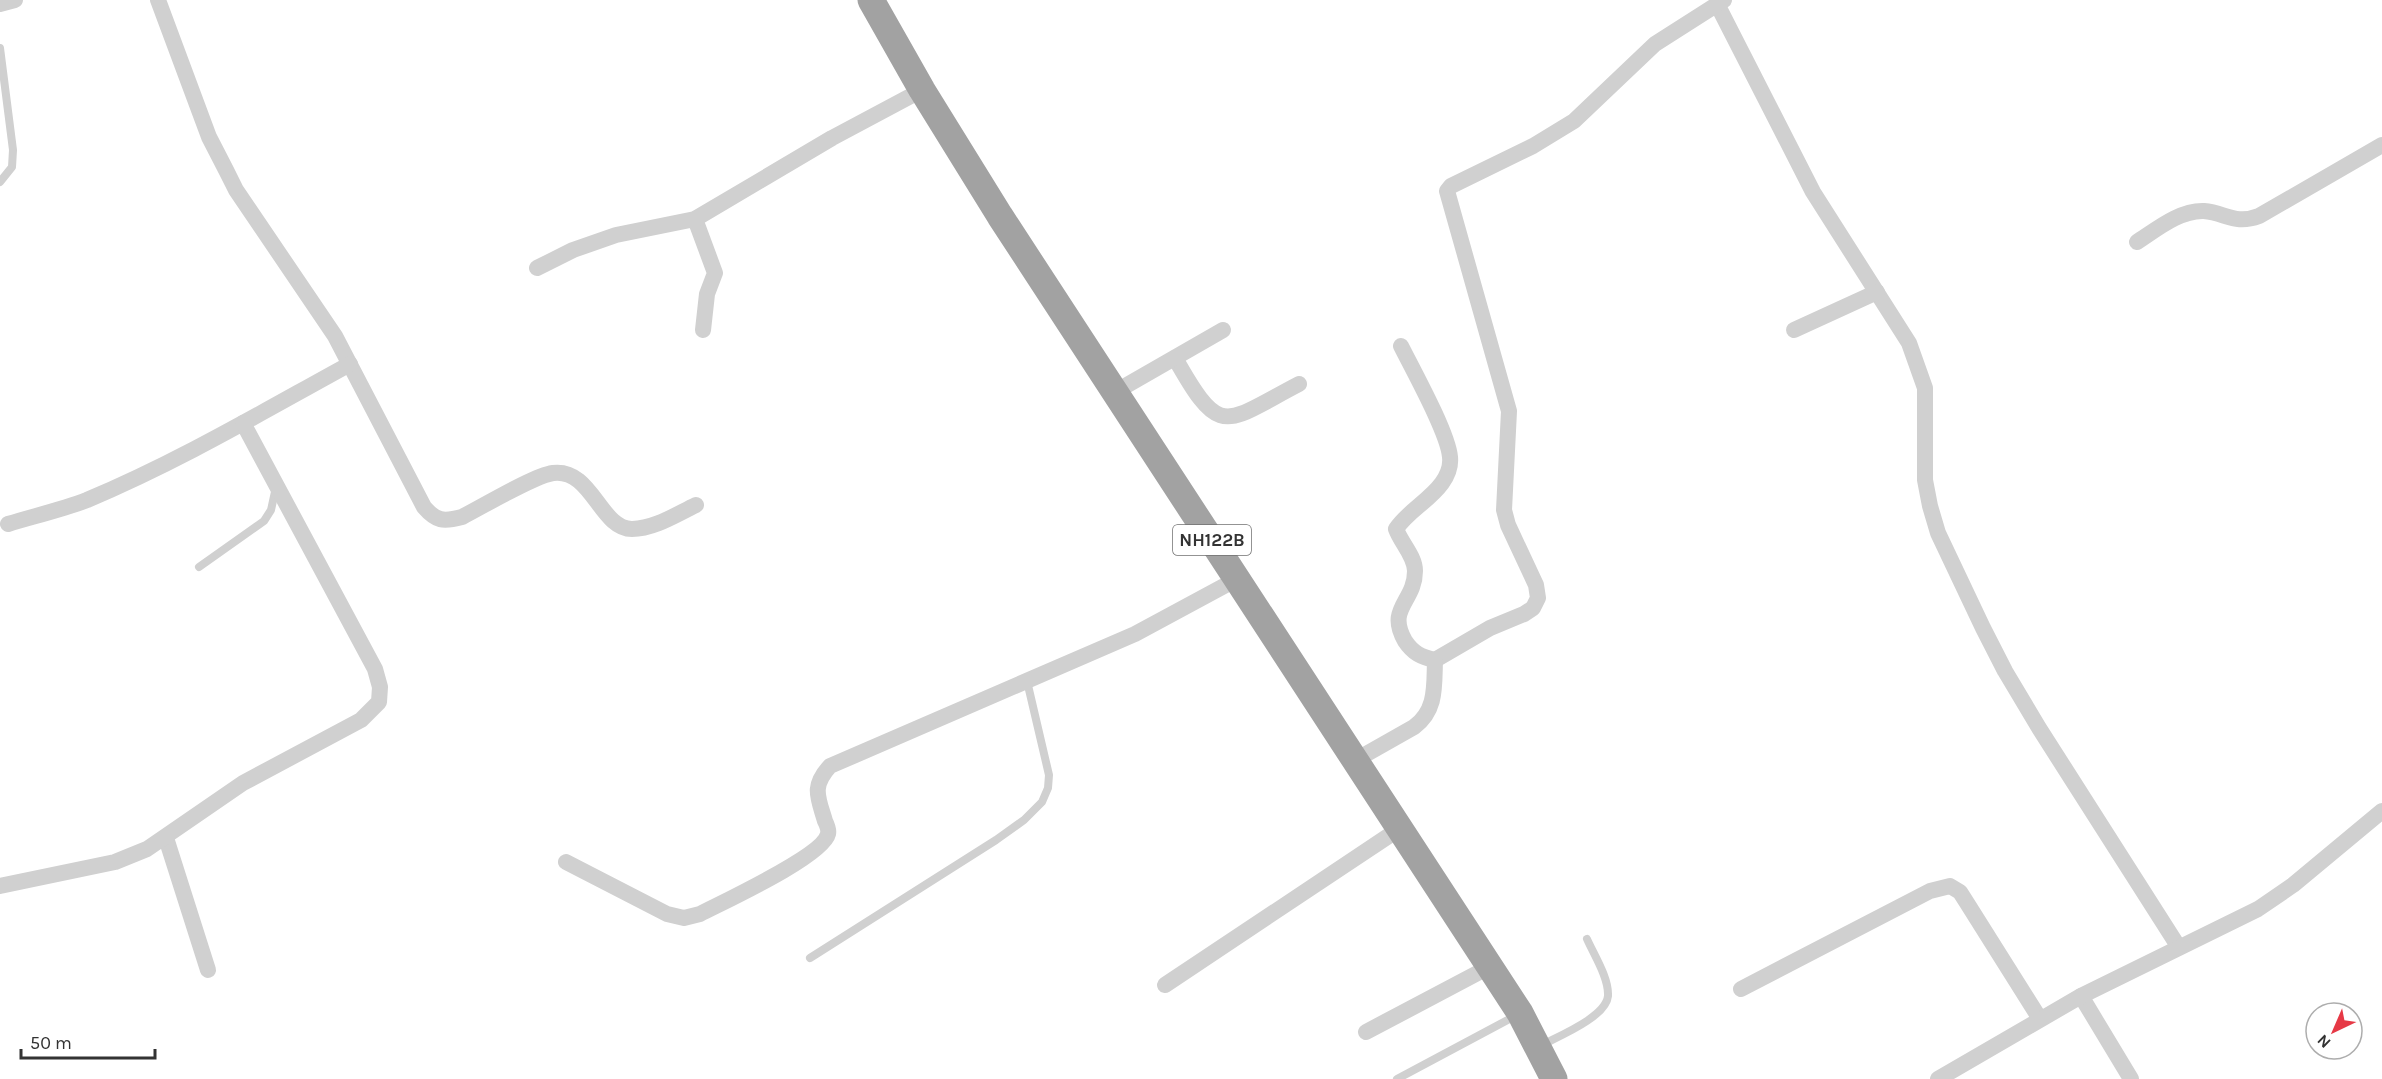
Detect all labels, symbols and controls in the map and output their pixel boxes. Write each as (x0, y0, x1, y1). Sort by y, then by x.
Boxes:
road number: NH122B (1173, 525, 1251, 555)
north arrow (2304, 1001, 2364, 1061)
scale bar (21, 1022, 154, 1060)
text: N (2313, 1031, 2335, 1052)
text: 50 m (30, 1032, 72, 1054)

